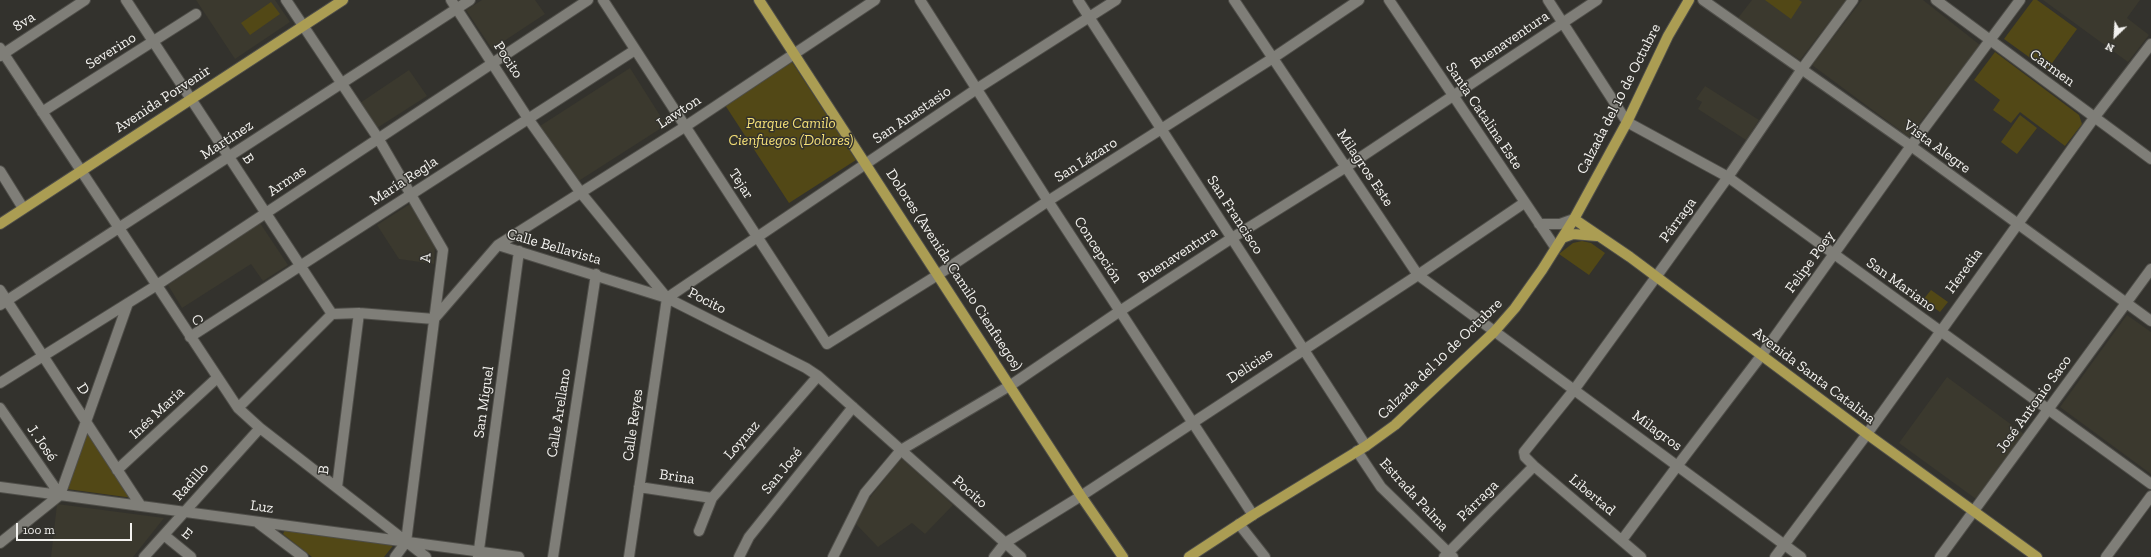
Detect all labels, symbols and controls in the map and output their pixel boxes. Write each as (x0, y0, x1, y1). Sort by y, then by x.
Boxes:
street label: Buenaventura (1467, 7, 1553, 73)
street label: 8va (9, 8, 39, 36)
north arrow (2095, 16, 2135, 56)
street label: Calzada del 10 de Octubre (1573, 21, 1665, 177)
street label: Severino (82, 29, 140, 73)
street label: Pocito (489, 38, 527, 82)
text: N (2103, 40, 2116, 55)
street label: Carmen (2026, 45, 2078, 91)
street label: Santa Catalina Este (1442, 59, 1526, 173)
street label: Avenida Porvenir (112, 61, 214, 137)
street label: San Anastasio (869, 82, 955, 148)
street label: Lawton (654, 91, 704, 133)
park label: Parque Camilo Cienfuegos (Dolores) (729, 115, 853, 150)
street label: Martínez (197, 116, 257, 164)
street label: Vista Alegre (1900, 117, 1974, 177)
street label: Milagros Este (1333, 126, 1397, 210)
street label: San Lázaro (1051, 134, 1121, 186)
street label: B (238, 150, 258, 168)
street label: María Regla (367, 152, 441, 210)
street label: Armas (264, 162, 310, 200)
street label: Tejar (725, 165, 757, 203)
street label: Dolores (Avenida Camilo Cienfuegos) (882, 166, 1026, 374)
street label: San Francisco (1203, 172, 1267, 258)
street label: Párraga (1656, 194, 1700, 246)
street label: Concepción (1070, 213, 1126, 287)
street label: Buenaventura (1135, 223, 1221, 287)
street label: Calle Bellavista (505, 225, 603, 269)
street label: Felipe Poey (1781, 227, 1839, 297)
street label: Heredia (1942, 245, 1986, 297)
street label: A (417, 253, 435, 263)
street label: San Mariano (1863, 254, 1939, 316)
street label: Pocito (685, 284, 729, 318)
street label: Calzada del 10 de Octubre (1374, 295, 1506, 423)
street label: C (187, 311, 207, 329)
street label: Avenida Santa Catalina (1749, 324, 1879, 428)
street label: Delicias (1224, 345, 1276, 387)
street label: José Antonio Saco (1992, 352, 2076, 456)
street label: San Miguel (470, 365, 498, 439)
street label: Calle Arellano (543, 367, 575, 459)
street label: D (73, 380, 93, 398)
street label: Inés María (126, 383, 188, 443)
street label: Calle Reyes (619, 388, 647, 462)
street label: Milagros (1628, 407, 1686, 455)
street label: Loynaz (720, 417, 764, 463)
street label: J. José (23, 421, 61, 465)
street label: San José (758, 444, 806, 498)
street label: Estrada Palma (1376, 455, 1452, 535)
street label: Radillo (169, 459, 213, 505)
street label: B (315, 464, 333, 476)
street label: Brina (658, 466, 696, 488)
street label: Libertad (1565, 470, 1619, 520)
street label: Pocito (949, 472, 991, 512)
street label: Párraga (1454, 477, 1502, 525)
street label: Luz (249, 496, 275, 518)
scale bar (18, 515, 134, 541)
text: 100 m (23, 523, 55, 537)
street label: E (178, 524, 196, 544)

